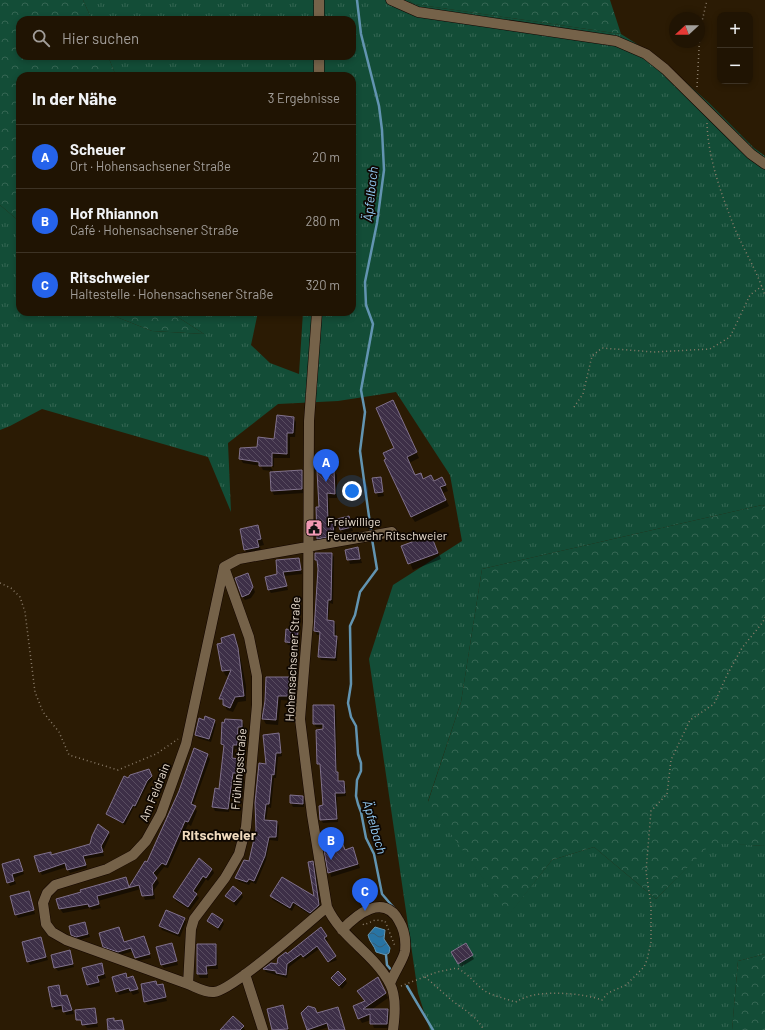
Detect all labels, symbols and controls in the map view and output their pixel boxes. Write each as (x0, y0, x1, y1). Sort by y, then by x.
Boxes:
north arrow (669, 12, 705, 48)
map controls (717, 12, 753, 84)
button: + (717, 12, 753, 48)
search box (16, 16, 356, 60)
icon: search (30, 27, 52, 49)
text: Hier suchen (62, 29, 139, 47)
button: − (717, 48, 753, 84)
text: In der Nähe (32, 88, 117, 108)
text: 3 Ergebnisse (268, 90, 340, 106)
text: Scheuer (70, 140, 125, 158)
text: A (41, 149, 49, 165)
text: 20 m (312, 149, 340, 165)
text: Ort · Hohensachsener Straße (70, 158, 231, 174)
water label: Äpfelbach (359, 165, 381, 222)
text: Hof Rhiannon (70, 204, 158, 222)
text: B (41, 213, 49, 229)
text: 280 m (306, 213, 340, 229)
text: Café · Hohensachsener Straße (70, 222, 239, 238)
text: Ritschweier (70, 268, 149, 286)
text: C (41, 277, 49, 293)
text: 320 m (306, 277, 340, 293)
text: Haltestelle · Hohensachsener Straße (70, 286, 273, 302)
pin: A (313, 449, 339, 482)
your location (342, 481, 362, 501)
place label: Freiwillige Feuerwehr Ritschweier (327, 514, 448, 542)
public building icon: Freiwillige Feuerwehr Ritschweier (304, 518, 324, 538)
street label: Hohensachsener Straße (282, 596, 302, 722)
street label: Frühlingsstraße (227, 728, 249, 810)
street label: Am Feldrain (136, 761, 172, 823)
water label: Äpfelbach (360, 798, 390, 856)
district label: Ritschweier (182, 826, 257, 843)
pin: B (318, 827, 344, 860)
pin: C (352, 878, 378, 911)

